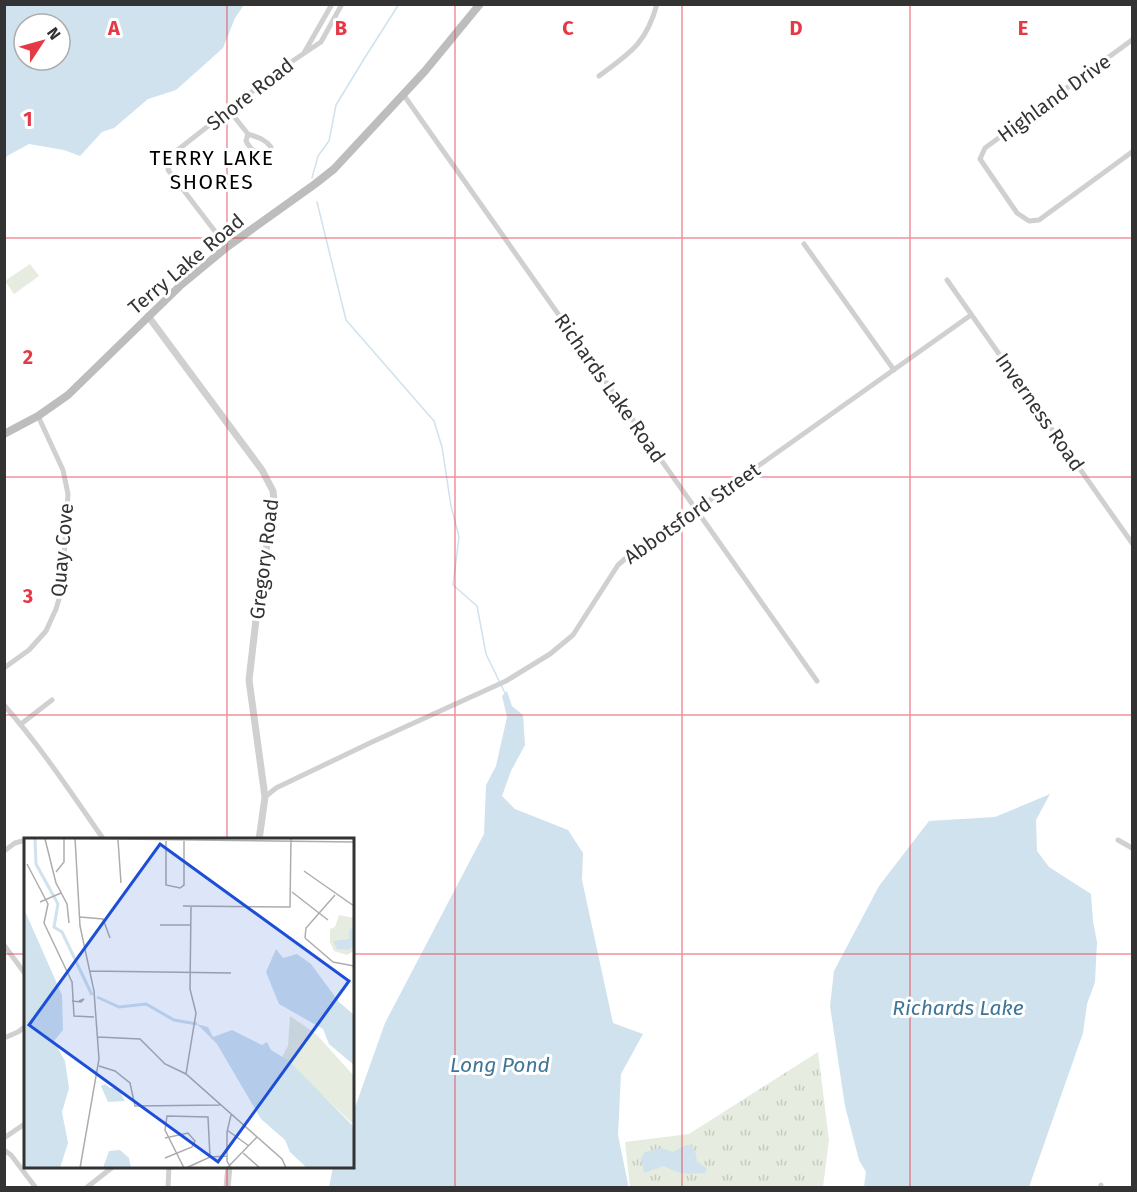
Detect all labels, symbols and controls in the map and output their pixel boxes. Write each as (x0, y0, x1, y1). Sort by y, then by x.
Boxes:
north arrow (12, 12, 72, 72)
text: A (107, 16, 121, 40)
text: B (335, 16, 347, 40)
text: C (562, 16, 574, 40)
text: D (789, 16, 803, 40)
text: E (1018, 16, 1028, 40)
text: N (43, 24, 65, 43)
street label: Highland Drive (993, 49, 1115, 147)
street label: Shore Road (202, 53, 298, 135)
text: 1 (23, 107, 33, 131)
district label: TERRY LAKE SHORES (149, 145, 275, 195)
street label: Terry Lake Road (123, 209, 249, 319)
street label: Richards Lake Road (550, 309, 670, 467)
text: 2 (23, 345, 33, 369)
street label: Inverness Road (990, 348, 1090, 476)
street label: Abbotsford Street (619, 457, 765, 569)
street label: Gregory Road (245, 497, 283, 621)
street label: Quay Cove (46, 502, 78, 598)
text: 3 (22, 584, 33, 608)
inset map (24, 838, 354, 1168)
water label: Richards Lake (892, 995, 1024, 1021)
water label: Long Pond (450, 1052, 550, 1078)

